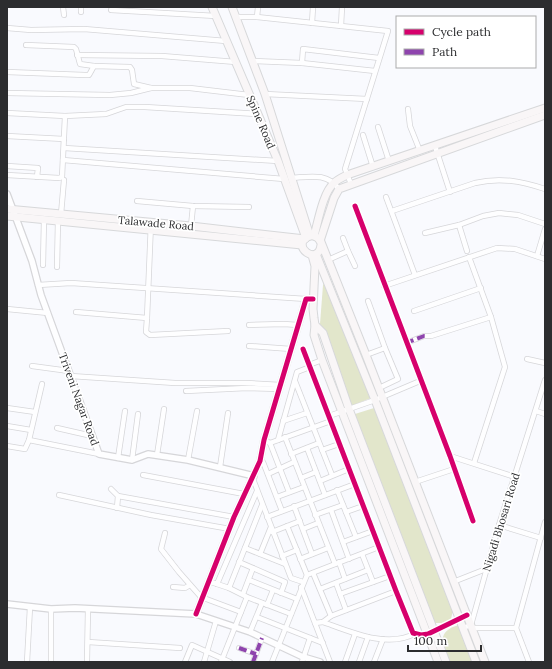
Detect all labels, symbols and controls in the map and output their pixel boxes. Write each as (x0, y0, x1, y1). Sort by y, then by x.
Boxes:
legend (396, 16, 536, 68)
text: Cycle path (432, 24, 491, 39)
text: Path (432, 44, 457, 59)
street label: Spine Road (243, 93, 279, 151)
street label: Talawade Road (117, 213, 195, 233)
street label: Triveni Nagar Road (56, 351, 102, 448)
street label: Nigadi Bhosari Road (479, 470, 523, 573)
scale bar (408, 627, 481, 653)
text: 100 m (414, 633, 447, 648)

